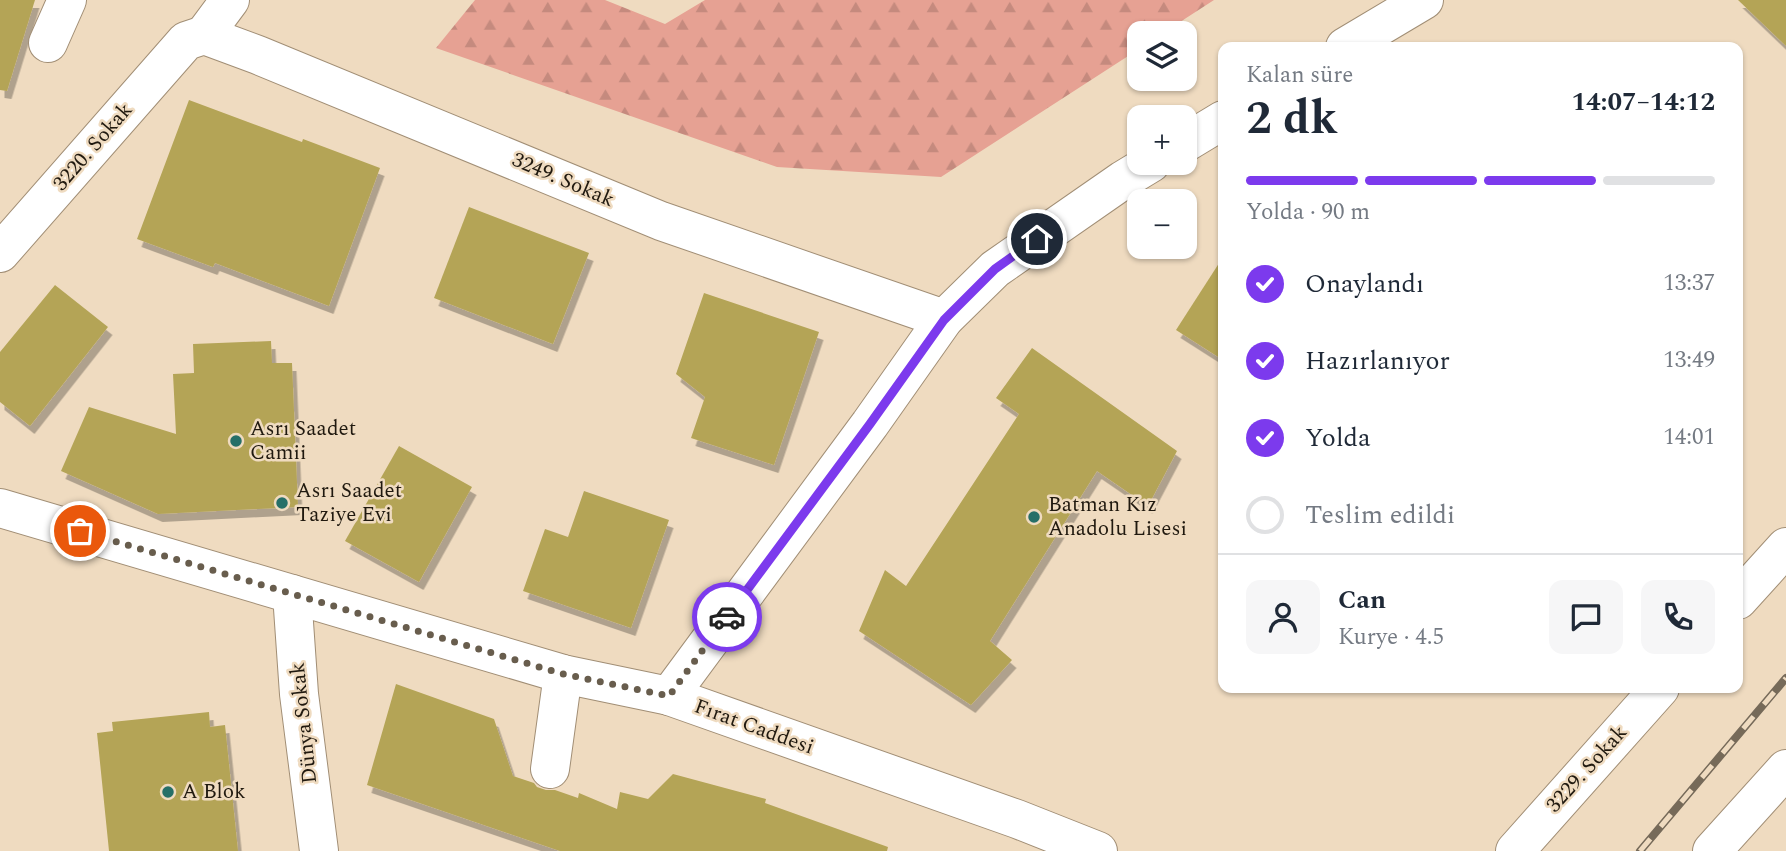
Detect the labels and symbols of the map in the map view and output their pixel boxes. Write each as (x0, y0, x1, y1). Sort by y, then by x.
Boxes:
street label: 3220. Sokak (45, 95, 141, 199)
street label: 3249. Sokak (507, 144, 620, 216)
pin (1007, 209, 1067, 269)
place label: Asrı Saadet Camii (250, 413, 356, 469)
marker: Asrı Saadet Camii (228, 433, 244, 449)
place label: Asrı Saadet Taziye Evi (296, 475, 402, 531)
place label: Batman Kız Anadolu Lisesi (1048, 489, 1187, 545)
marker: Asrı Saadet Taziye Evi (274, 495, 290, 511)
pin (50, 501, 110, 561)
marker: Batman Kız Anadolu Lisesi (1026, 509, 1042, 525)
courier (692, 582, 762, 652)
street label: Dünya Sokak (282, 660, 326, 785)
street label: Fırat Caddesi (690, 690, 818, 764)
street label: 3229. Sokak (1539, 718, 1635, 820)
place label: A Blok (182, 776, 246, 808)
marker: A Blok (160, 784, 176, 800)

